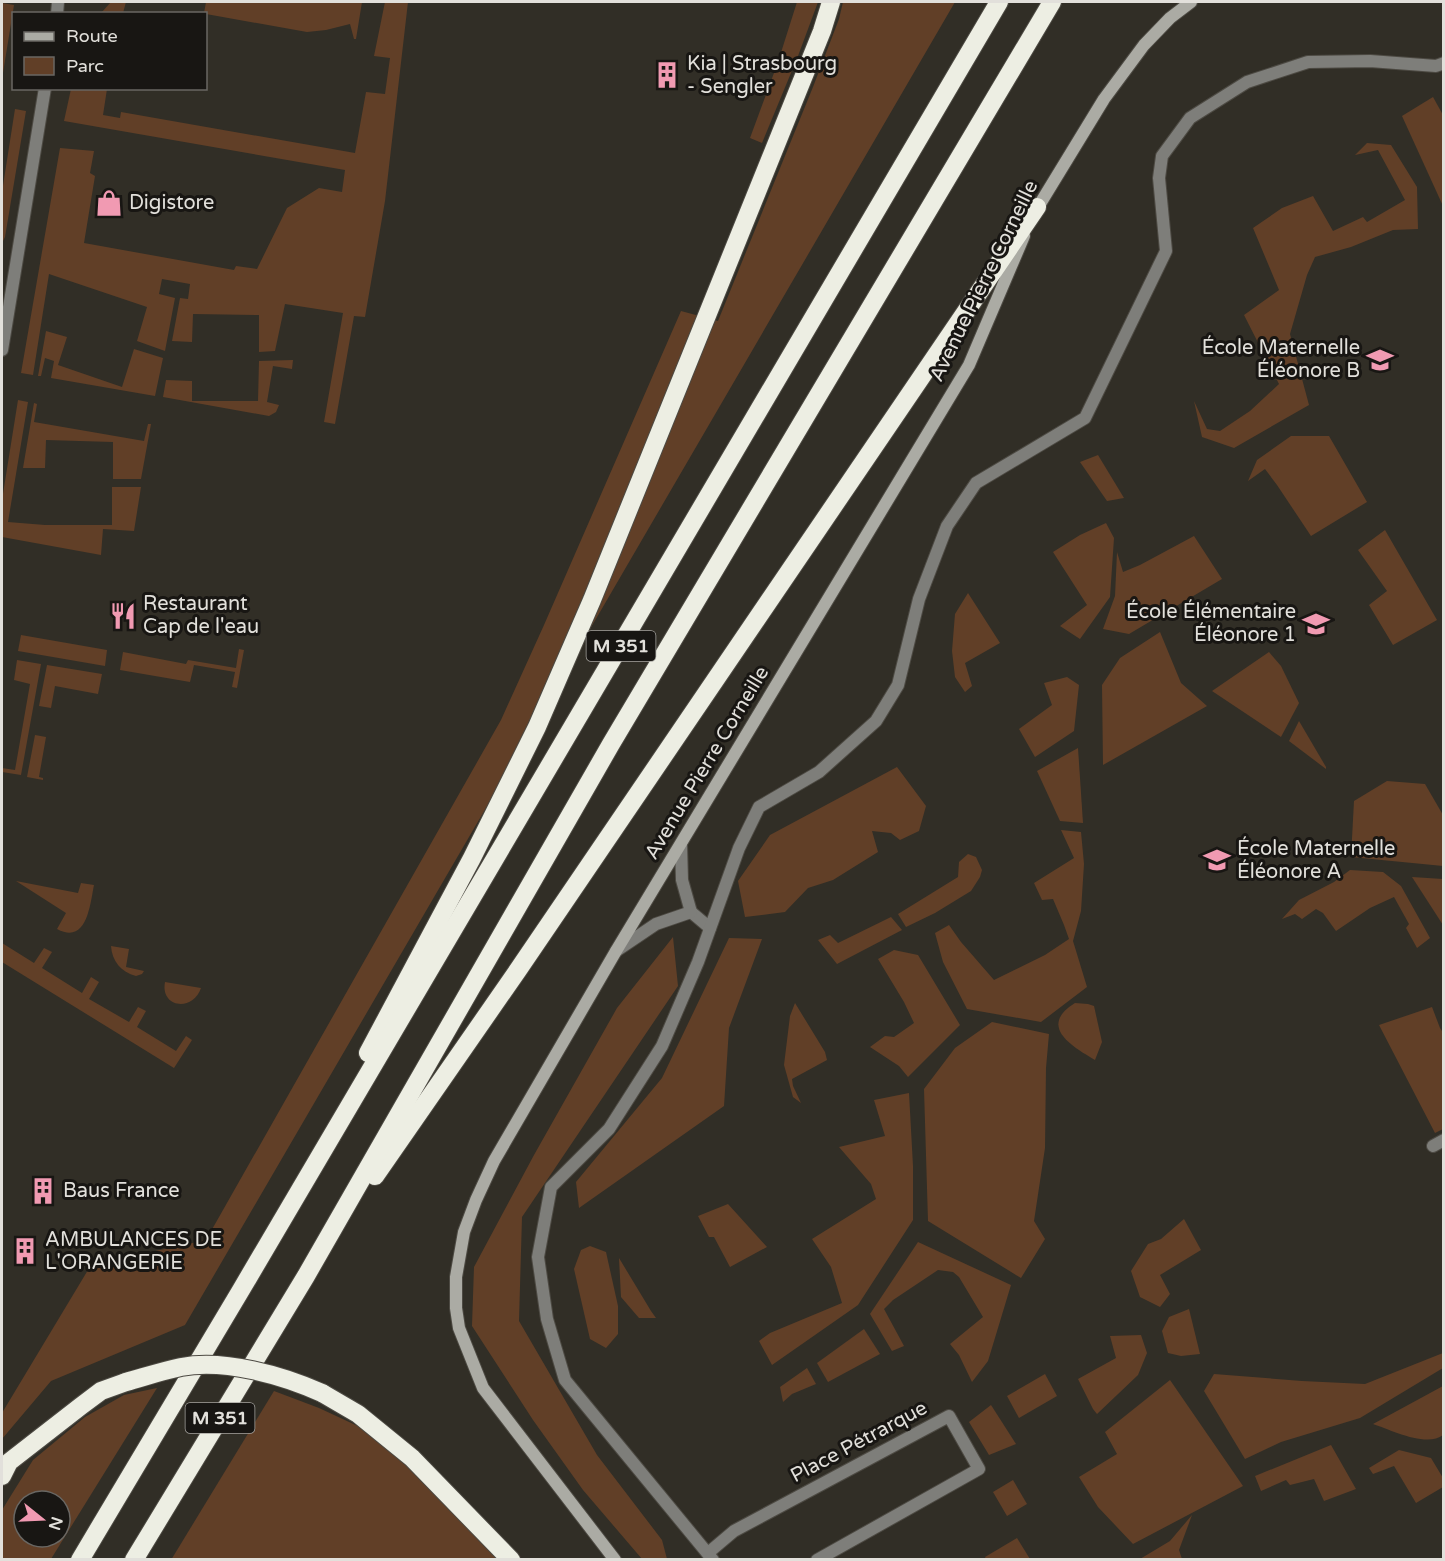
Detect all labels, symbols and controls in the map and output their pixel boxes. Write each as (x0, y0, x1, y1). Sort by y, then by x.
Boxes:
legend (12, 12, 207, 90)
text: Route (66, 25, 118, 47)
place label: Kia | Strasbourg - Sengler (687, 52, 837, 99)
text: Parc (66, 55, 104, 77)
building icon: Kia | Strasbourg - Sengler (652, 60, 682, 90)
street label: Avenue Pierre Corneille (925, 176, 1043, 386)
shop icon: Digistore (94, 188, 124, 218)
place label: Digistore (129, 191, 214, 215)
place label: École Maternelle Éléonore B (1202, 335, 1360, 383)
school or university icon: École Maternelle Éléonore B (1365, 345, 1395, 375)
place label: Restaurant Cap de l'eau (143, 592, 259, 639)
place label: École Élémentaire Éléonore 1 (1126, 599, 1296, 647)
restaurant icon: Restaurant Cap de l'eau (108, 601, 138, 631)
school or university icon: École Élémentaire Éléonore 1 (1301, 609, 1331, 639)
road number: M 351 (586, 631, 656, 661)
street label: Avenue Pierre Corneille (640, 662, 774, 864)
place label: École Maternelle Éléonore A (1237, 836, 1395, 884)
school or university icon: École Maternelle Éléonore A (1202, 845, 1232, 875)
building icon: Baus France (28, 1176, 58, 1206)
place label: Baus France (63, 1179, 180, 1203)
place label: AMBULANCES DE L'ORANGERIE (45, 1228, 222, 1275)
building icon: AMBULANCES DE L'ORANGERIE (10, 1236, 40, 1266)
street label: Place Pétrarque (787, 1396, 931, 1488)
road number: M 351 (186, 1403, 254, 1433)
north arrow (12, 1489, 72, 1549)
text: N (44, 1514, 67, 1533)

